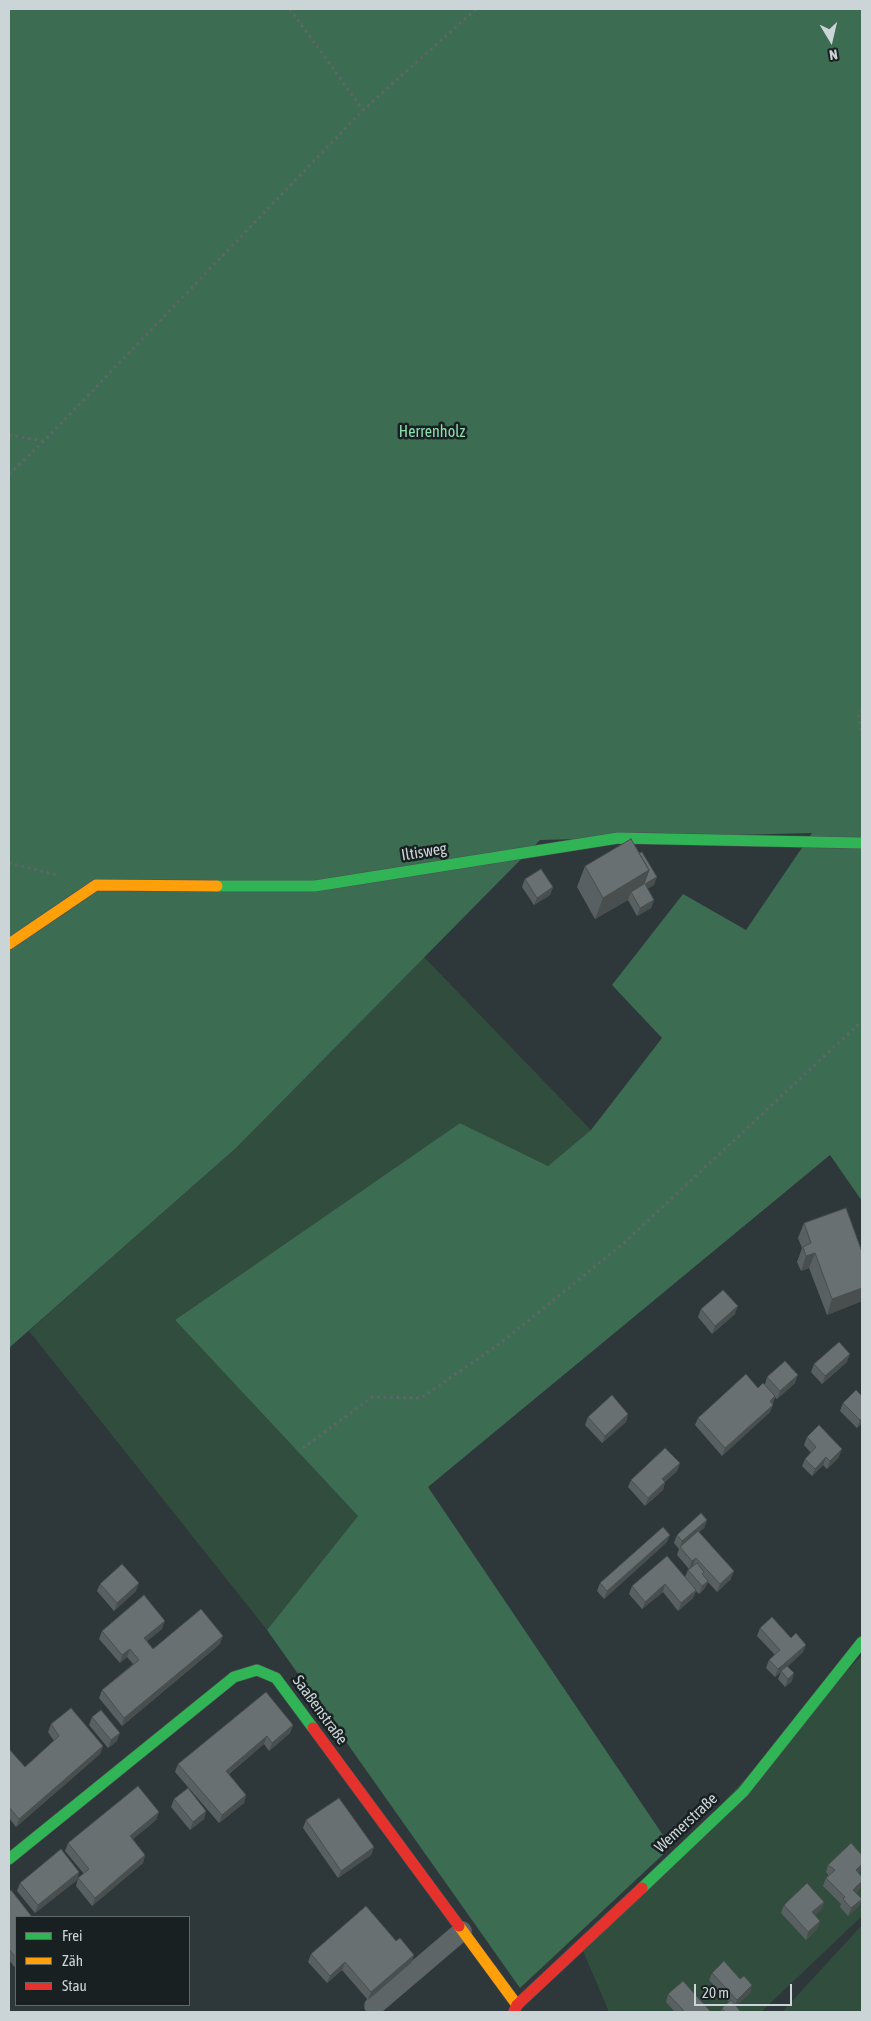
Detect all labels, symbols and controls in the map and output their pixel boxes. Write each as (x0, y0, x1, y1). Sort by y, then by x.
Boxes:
north arrow (806, 15, 856, 65)
text: N (828, 46, 839, 63)
park label: Herrenholz (399, 422, 465, 442)
street label: Iltisweg (400, 839, 448, 865)
street label: Saaßenstraße (288, 1672, 352, 1748)
street label: Wemerstraße (651, 1789, 721, 1857)
legend (15, 1916, 190, 2006)
text: Frei (62, 1927, 82, 1944)
text: Zäh (62, 1952, 83, 1969)
scale bar (696, 1974, 794, 2006)
text: Stau (62, 1977, 87, 1994)
text: 20 m (702, 1984, 729, 2001)

